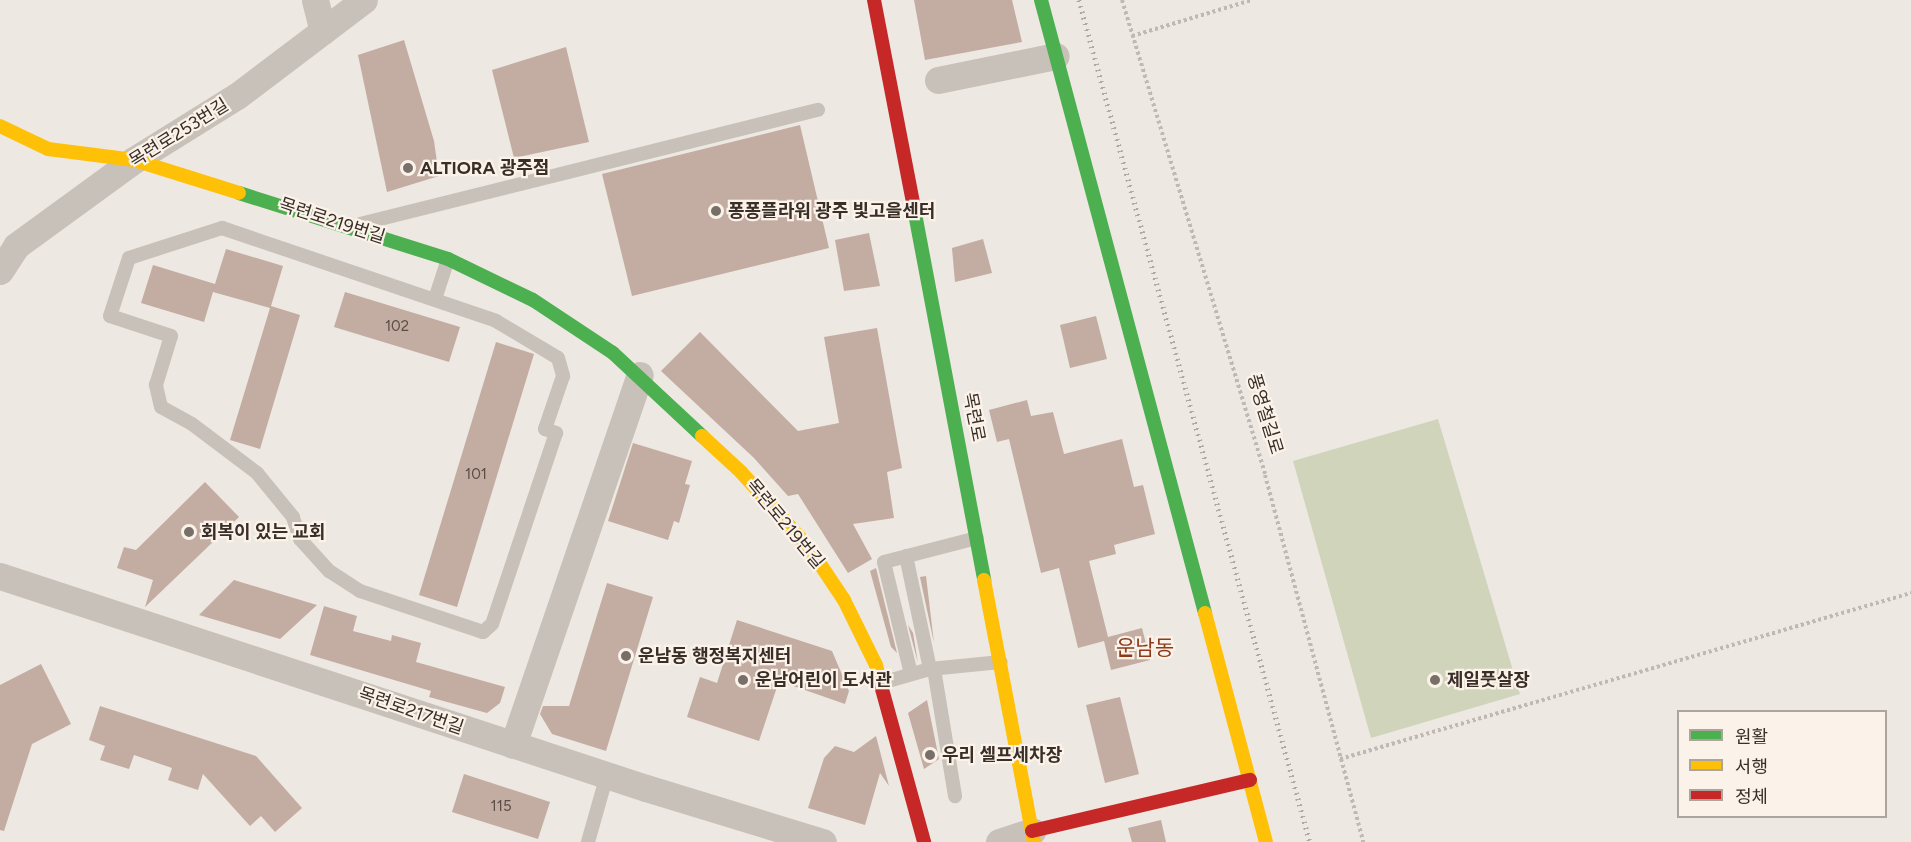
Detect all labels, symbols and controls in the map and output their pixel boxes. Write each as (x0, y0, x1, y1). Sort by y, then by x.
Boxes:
street label: 목련로253번길 (125, 94, 233, 172)
place label: ALTIORA 광주점 (420, 157, 549, 179)
marker: ALTIORA 광주점 (401, 161, 415, 175)
street label: 목련로219번길 (276, 194, 388, 248)
place label: 퐁퐁플라워 광주 빛고을센터 (728, 200, 935, 222)
marker: 퐁퐁플라워 광주 빛고을센터 (709, 204, 723, 218)
house number: 102 (385, 318, 409, 336)
street label: 풍영철길로 (1243, 371, 1287, 457)
street label: 목련로 (959, 391, 989, 443)
house number: 101 (465, 466, 487, 484)
street label: 목련로219번길 (741, 475, 829, 573)
place label: 회복이 있는 교회 (201, 521, 325, 543)
marker: 회복이 있는 교회 (182, 525, 196, 539)
district label: 운남동 (1116, 635, 1174, 661)
place label: 운남동 행정복지센터 (638, 645, 791, 667)
marker: 운남동 행정복지센터 (619, 649, 633, 663)
place label: 운남어린이 도서관 (755, 669, 892, 691)
place label: 제일풋살장 (1447, 669, 1530, 691)
marker: 운남어린이 도서관 (736, 673, 750, 687)
marker: 제일풋살장 (1428, 673, 1442, 687)
street label: 목련로217번길 (355, 683, 467, 739)
legend (1677, 710, 1887, 818)
text: 원활 (1735, 726, 1768, 748)
place label: 우리 셀프세차장 (942, 744, 1062, 766)
marker: 우리 셀프세차장 (923, 748, 937, 762)
text: 서행 (1735, 756, 1768, 778)
text: 정체 (1735, 786, 1768, 808)
house number: 115 (490, 798, 512, 816)

